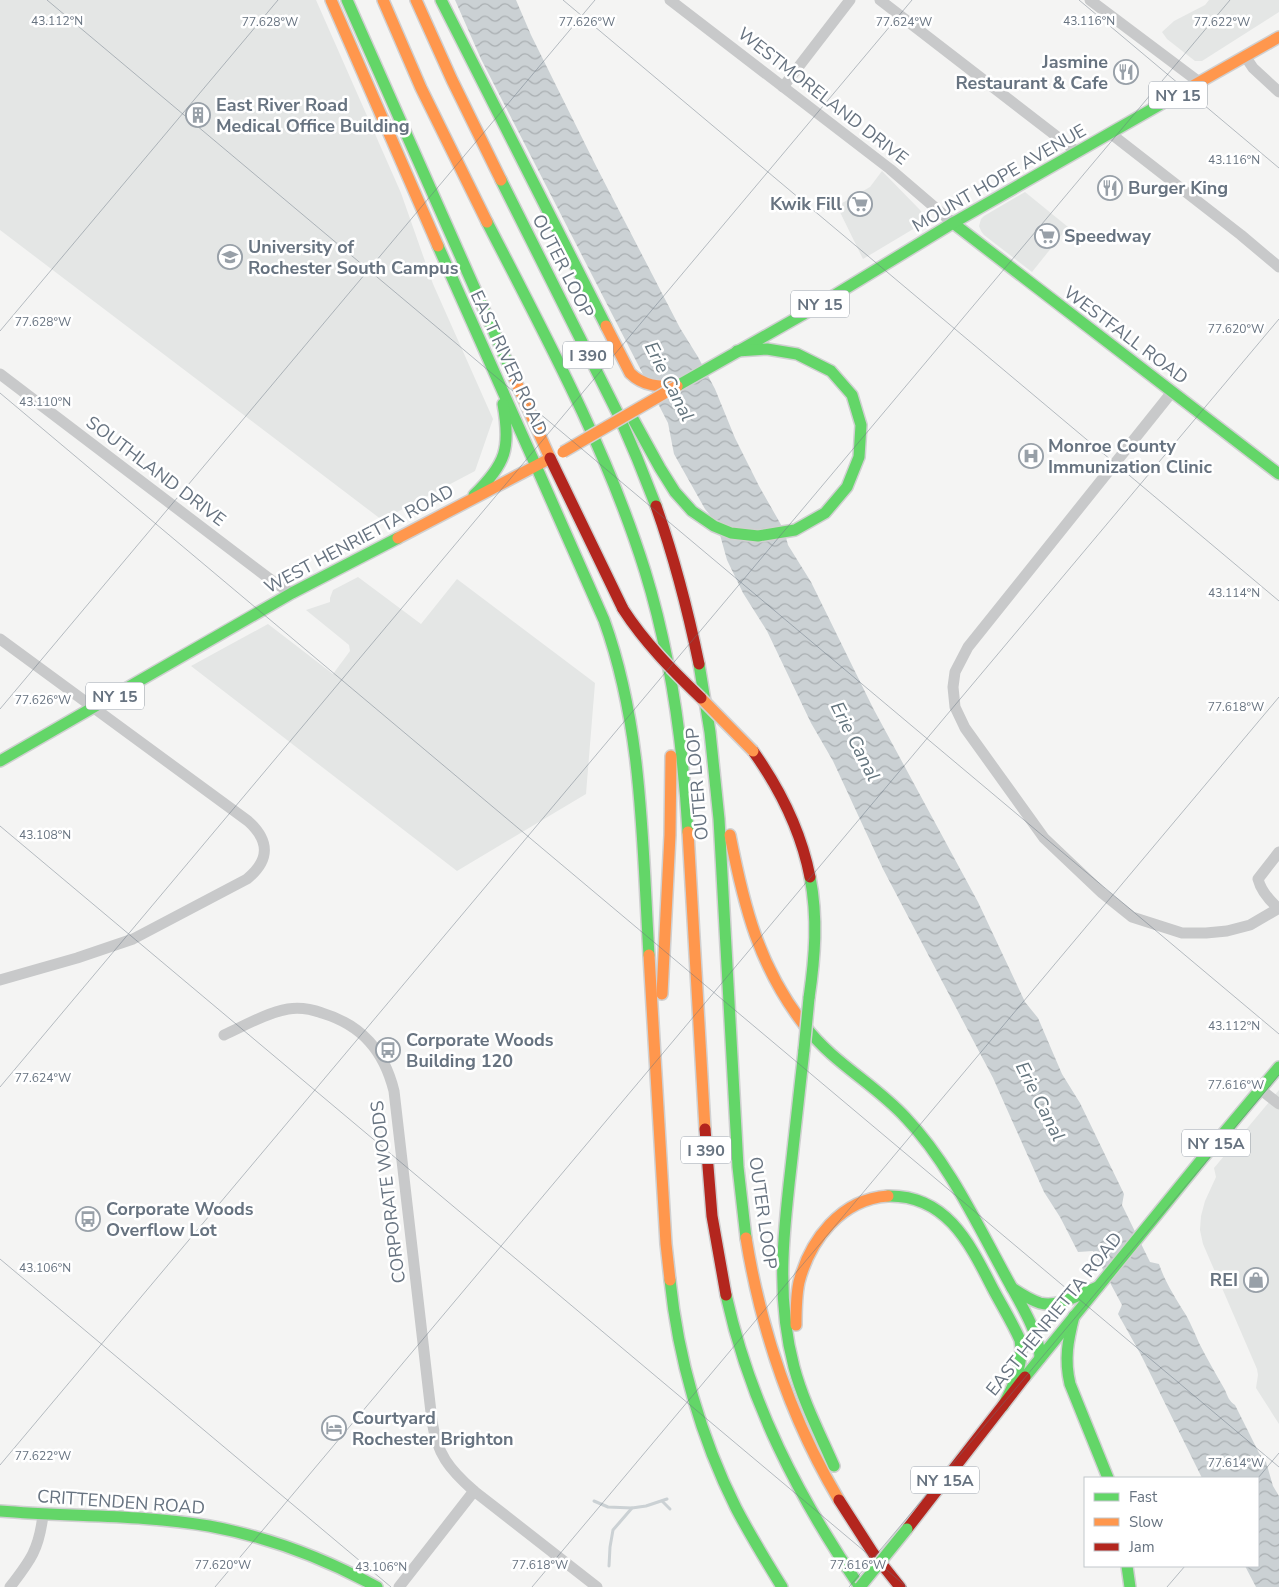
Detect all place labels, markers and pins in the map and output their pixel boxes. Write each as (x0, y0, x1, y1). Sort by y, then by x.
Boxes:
place label: Jasmine Restaurant & Cafe (955, 50, 1108, 95)
restaurant icon: Jasmine Restaurant & Cafe (1113, 59, 1139, 85)
place label: East River Road Medical Office Building (216, 93, 410, 138)
building icon: East River Road Medical Office Building (185, 102, 211, 128)
restaurant icon: Burger King (1097, 175, 1123, 201)
place label: Burger King (1128, 176, 1228, 200)
supermarket icon: Kwik Fill (847, 191, 873, 217)
place label: Kwik Fill (770, 192, 842, 216)
supermarket icon: Speedway (1034, 223, 1060, 249)
place label: Speedway (1064, 224, 1151, 248)
place label: University of Rochester South Campus (248, 235, 459, 280)
school or university icon: University of Rochester South Campus (217, 244, 243, 270)
place label: Monroe County Immunization Clinic (1048, 434, 1212, 479)
hospital icon: Monroe County Immunization Clinic (1018, 443, 1044, 469)
place label: Corporate Woods Building 120 (406, 1028, 554, 1073)
bus stop icon: Corporate Woods Building 120 (375, 1037, 401, 1063)
place label: Corporate Woods Overflow Lot (106, 1197, 254, 1242)
bus stop icon: Corporate Woods Overflow Lot (75, 1206, 101, 1232)
shop icon: REI (1243, 1267, 1269, 1293)
place label: REI (1210, 1268, 1238, 1292)
place label: Courtyard Rochester Brighton (352, 1406, 514, 1451)
hotel icon: Courtyard Rochester Brighton (321, 1415, 347, 1441)

